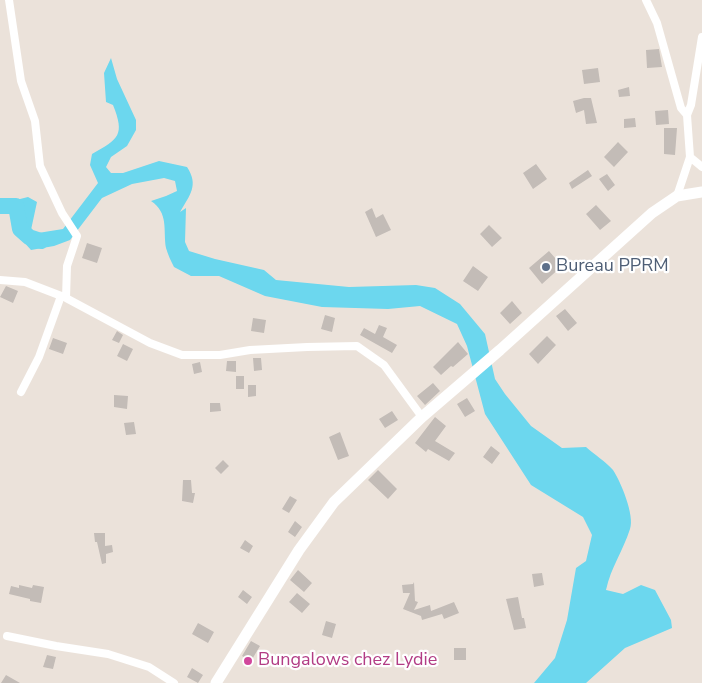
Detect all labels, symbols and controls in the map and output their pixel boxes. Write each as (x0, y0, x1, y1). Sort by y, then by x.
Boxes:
place label: Bureau PPRM (556, 256, 669, 278)
marker: Bureau PPRM (540, 261, 552, 273)
place label: Bungalows chez Lydie (258, 650, 437, 672)
marker: Bungalows chez Lydie (242, 655, 254, 667)

